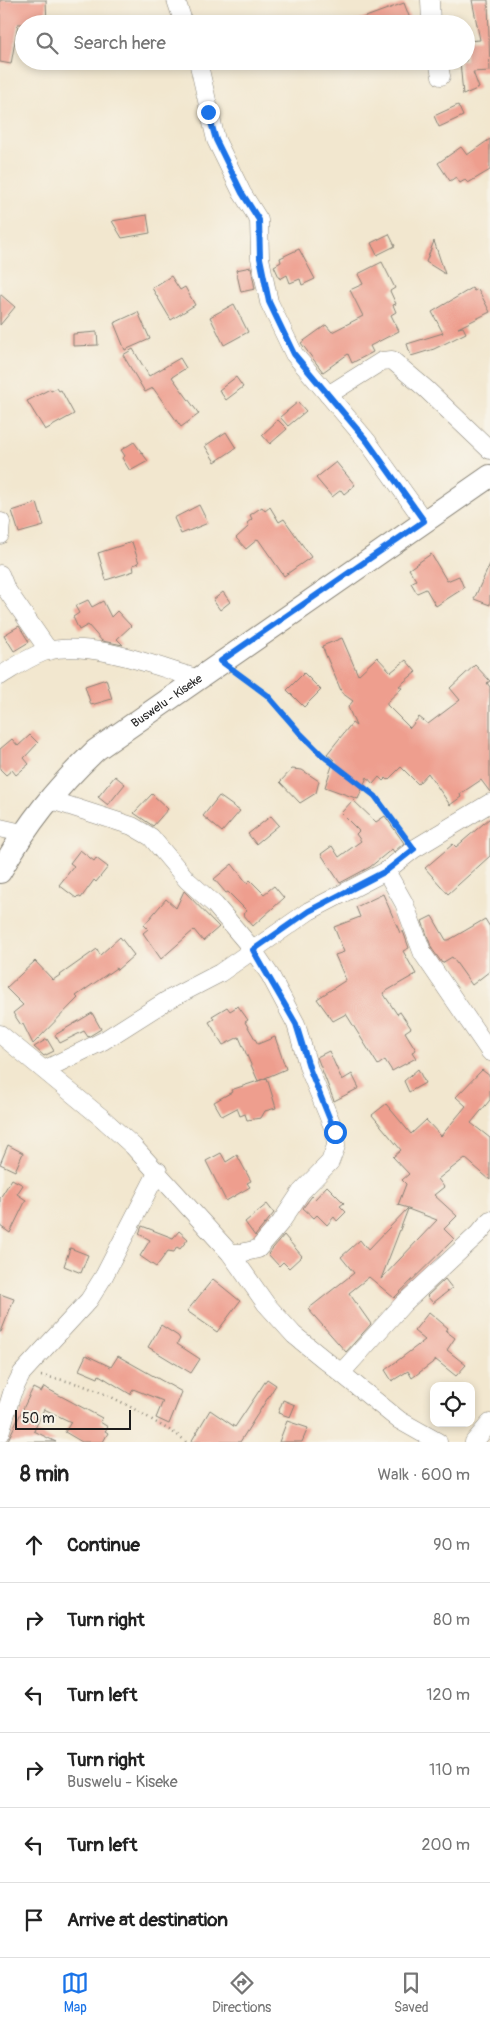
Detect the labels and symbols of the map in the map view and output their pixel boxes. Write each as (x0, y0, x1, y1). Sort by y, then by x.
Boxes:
route end (197, 101, 220, 124)
street label: Buswelu - Kiseke (129, 671, 205, 731)
route start (324, 1121, 347, 1144)
scale bar (15, 1407, 131, 1430)

